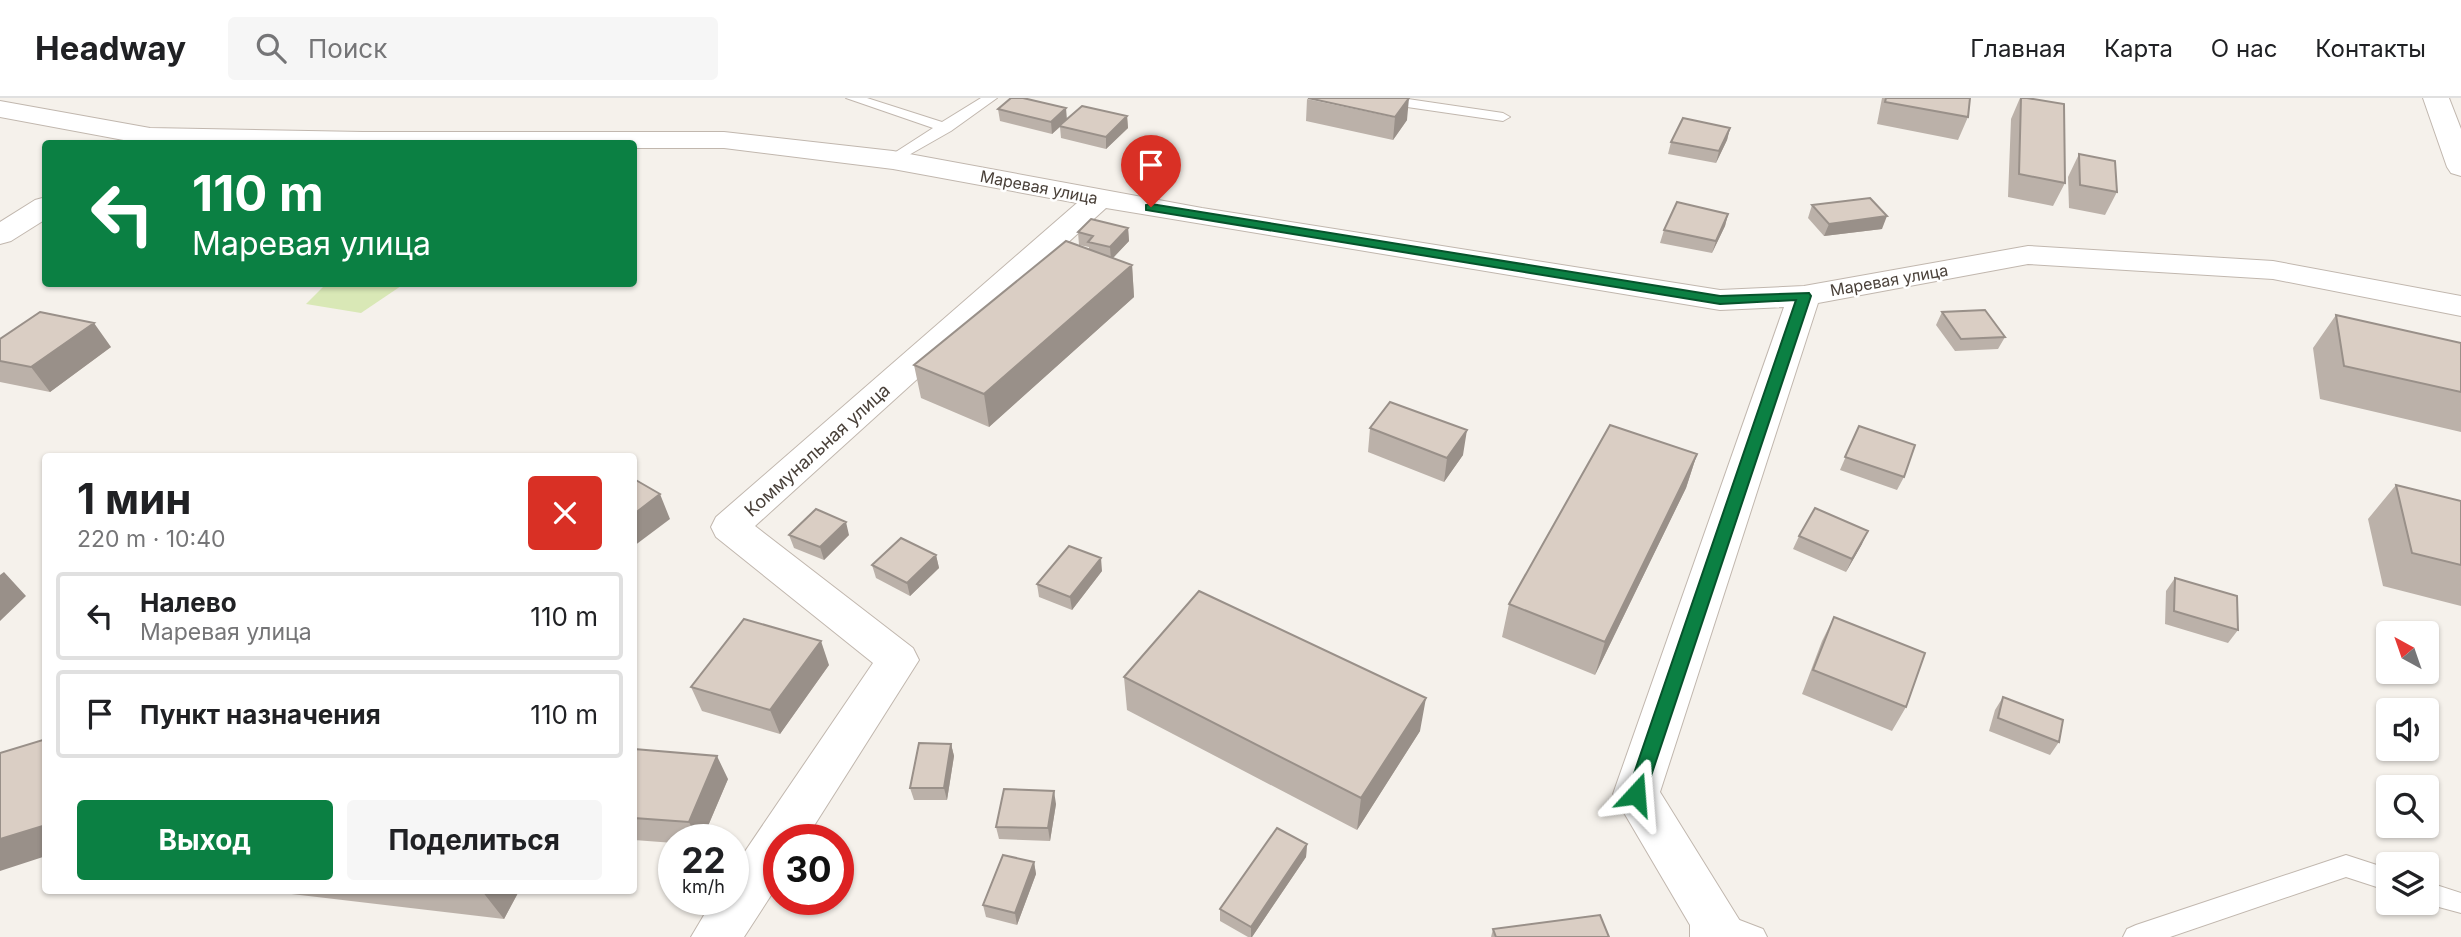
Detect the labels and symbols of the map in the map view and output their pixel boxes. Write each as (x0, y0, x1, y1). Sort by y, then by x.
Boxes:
pin (1121, 135, 1181, 207)
street label: Маревая улица (978, 166, 1100, 208)
street label: Маревая улица (1828, 260, 1950, 300)
street label: Коммунальная улица (740, 379, 894, 521)
north arrow (2376, 621, 2440, 684)
position arrow (1599, 757, 1673, 831)
speed limit sign: 30 (763, 824, 854, 915)

